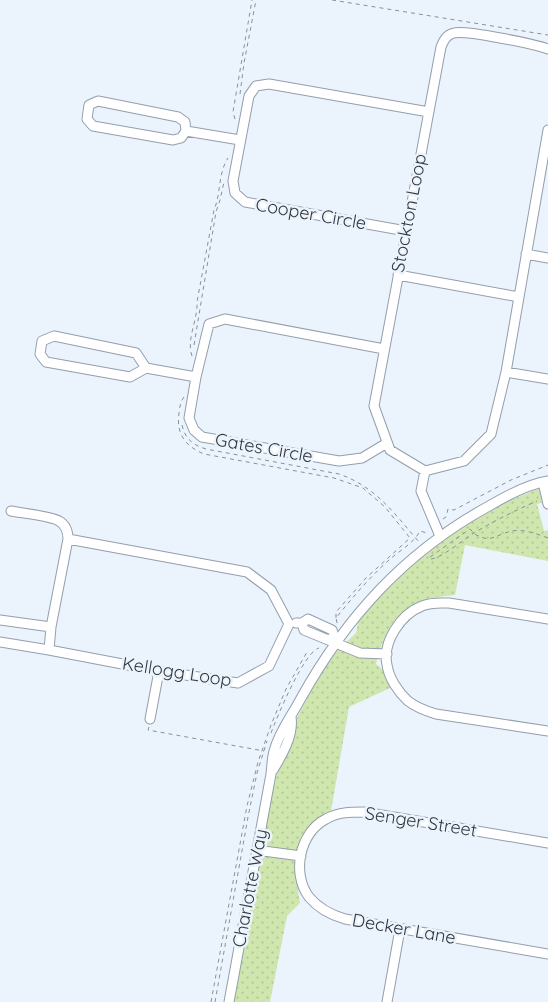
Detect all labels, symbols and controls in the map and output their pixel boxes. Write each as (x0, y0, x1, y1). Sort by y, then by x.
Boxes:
street label: Stockton Loop (386, 152, 431, 274)
street label: Cooper Circle (254, 192, 368, 235)
street label: Gates Circle (213, 428, 315, 467)
street label: Kellogg Loop (121, 652, 234, 692)
street label: Senger Street (364, 801, 479, 842)
street label: Charlotte Way (227, 827, 272, 949)
street label: Decker Lane (350, 908, 458, 949)

